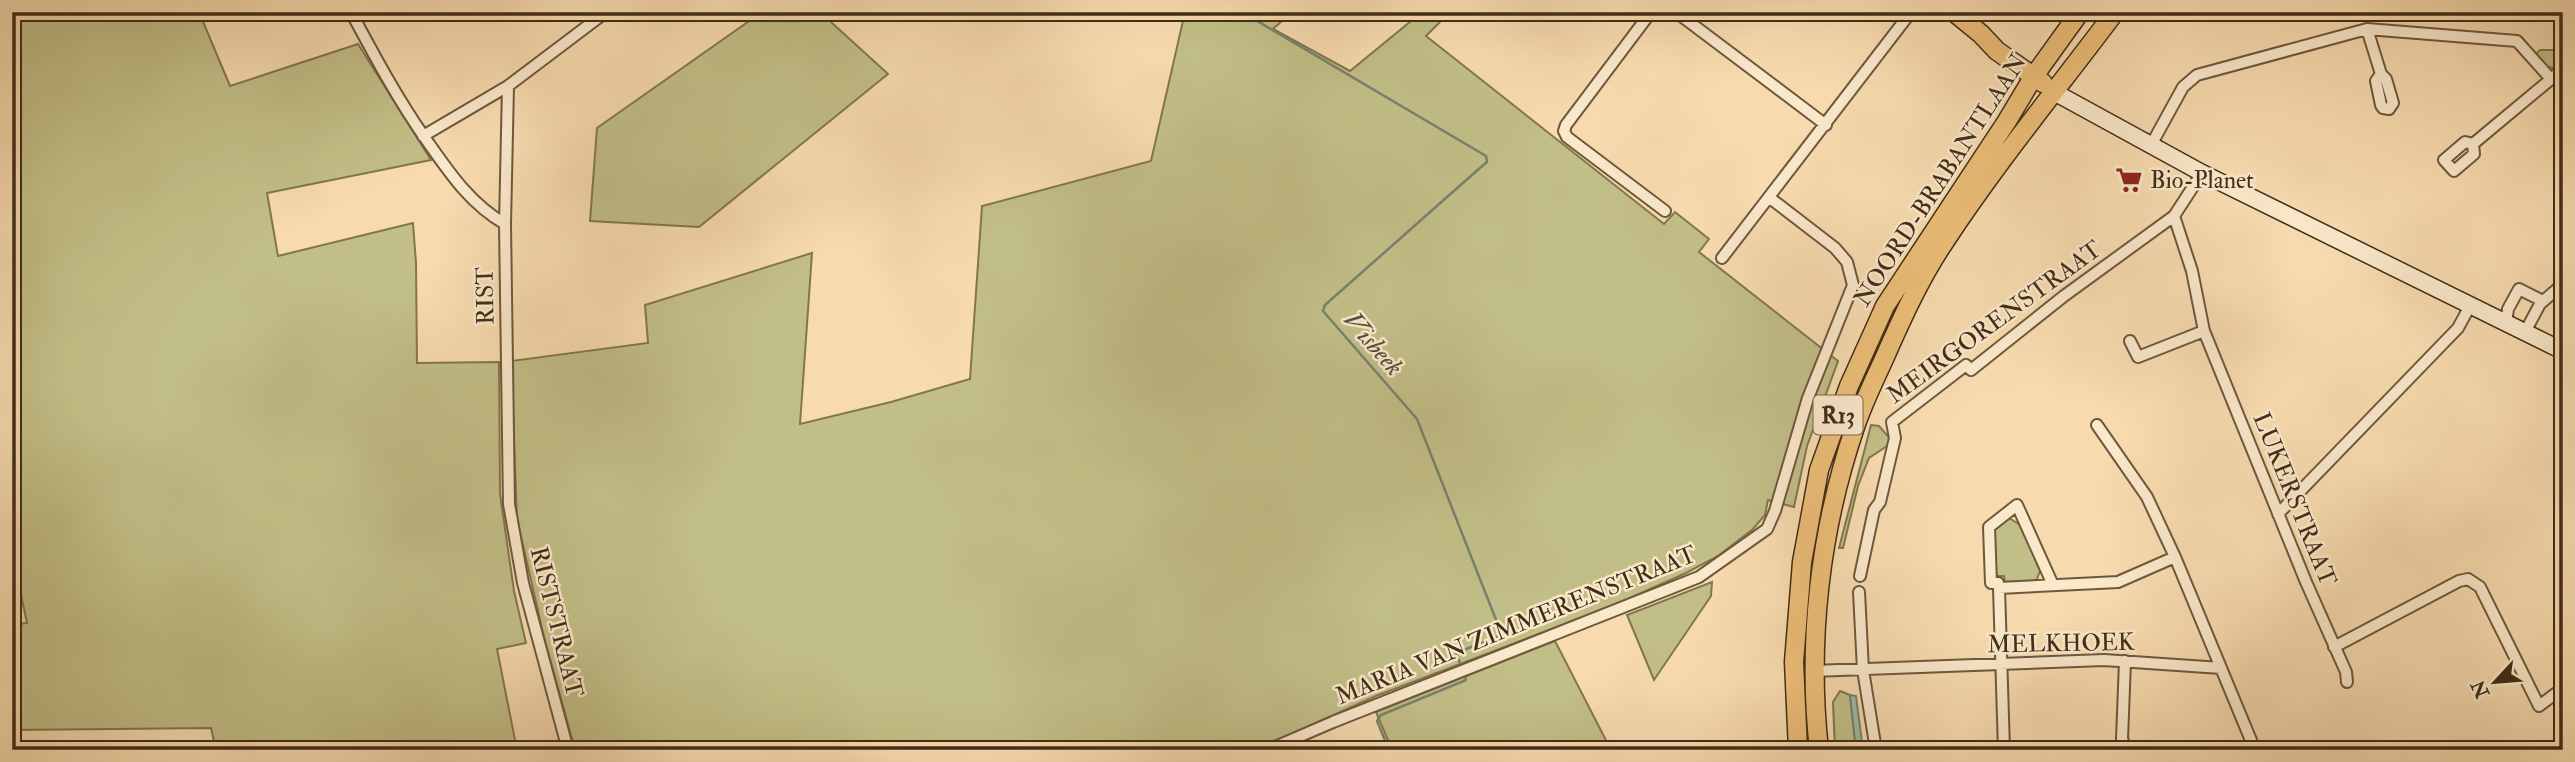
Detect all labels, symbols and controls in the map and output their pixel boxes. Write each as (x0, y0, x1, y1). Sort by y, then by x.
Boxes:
street label: NOORD-BRABANTLAAN (1847, 48, 2034, 312)
supermarket icon: Bio-Planet (2114, 165, 2144, 195)
place label: Bio-Planet (2150, 165, 2254, 196)
street label: MEIRGORENSTRAAT (1881, 234, 2108, 411)
street label: RIST (469, 267, 502, 325)
water label: Visbeek (1337, 305, 1410, 383)
road number: R13 (1814, 396, 1862, 434)
street label: LUKERSTRAAT (2246, 408, 2343, 591)
street label: MARIA VAN ZIMMERENSTRAAT (1331, 539, 1701, 712)
street label: RISTSTRAAT (523, 544, 590, 701)
street label: MELKHOEK (1987, 627, 2135, 660)
north arrow (2460, 646, 2530, 716)
text: N (2466, 675, 2496, 703)

